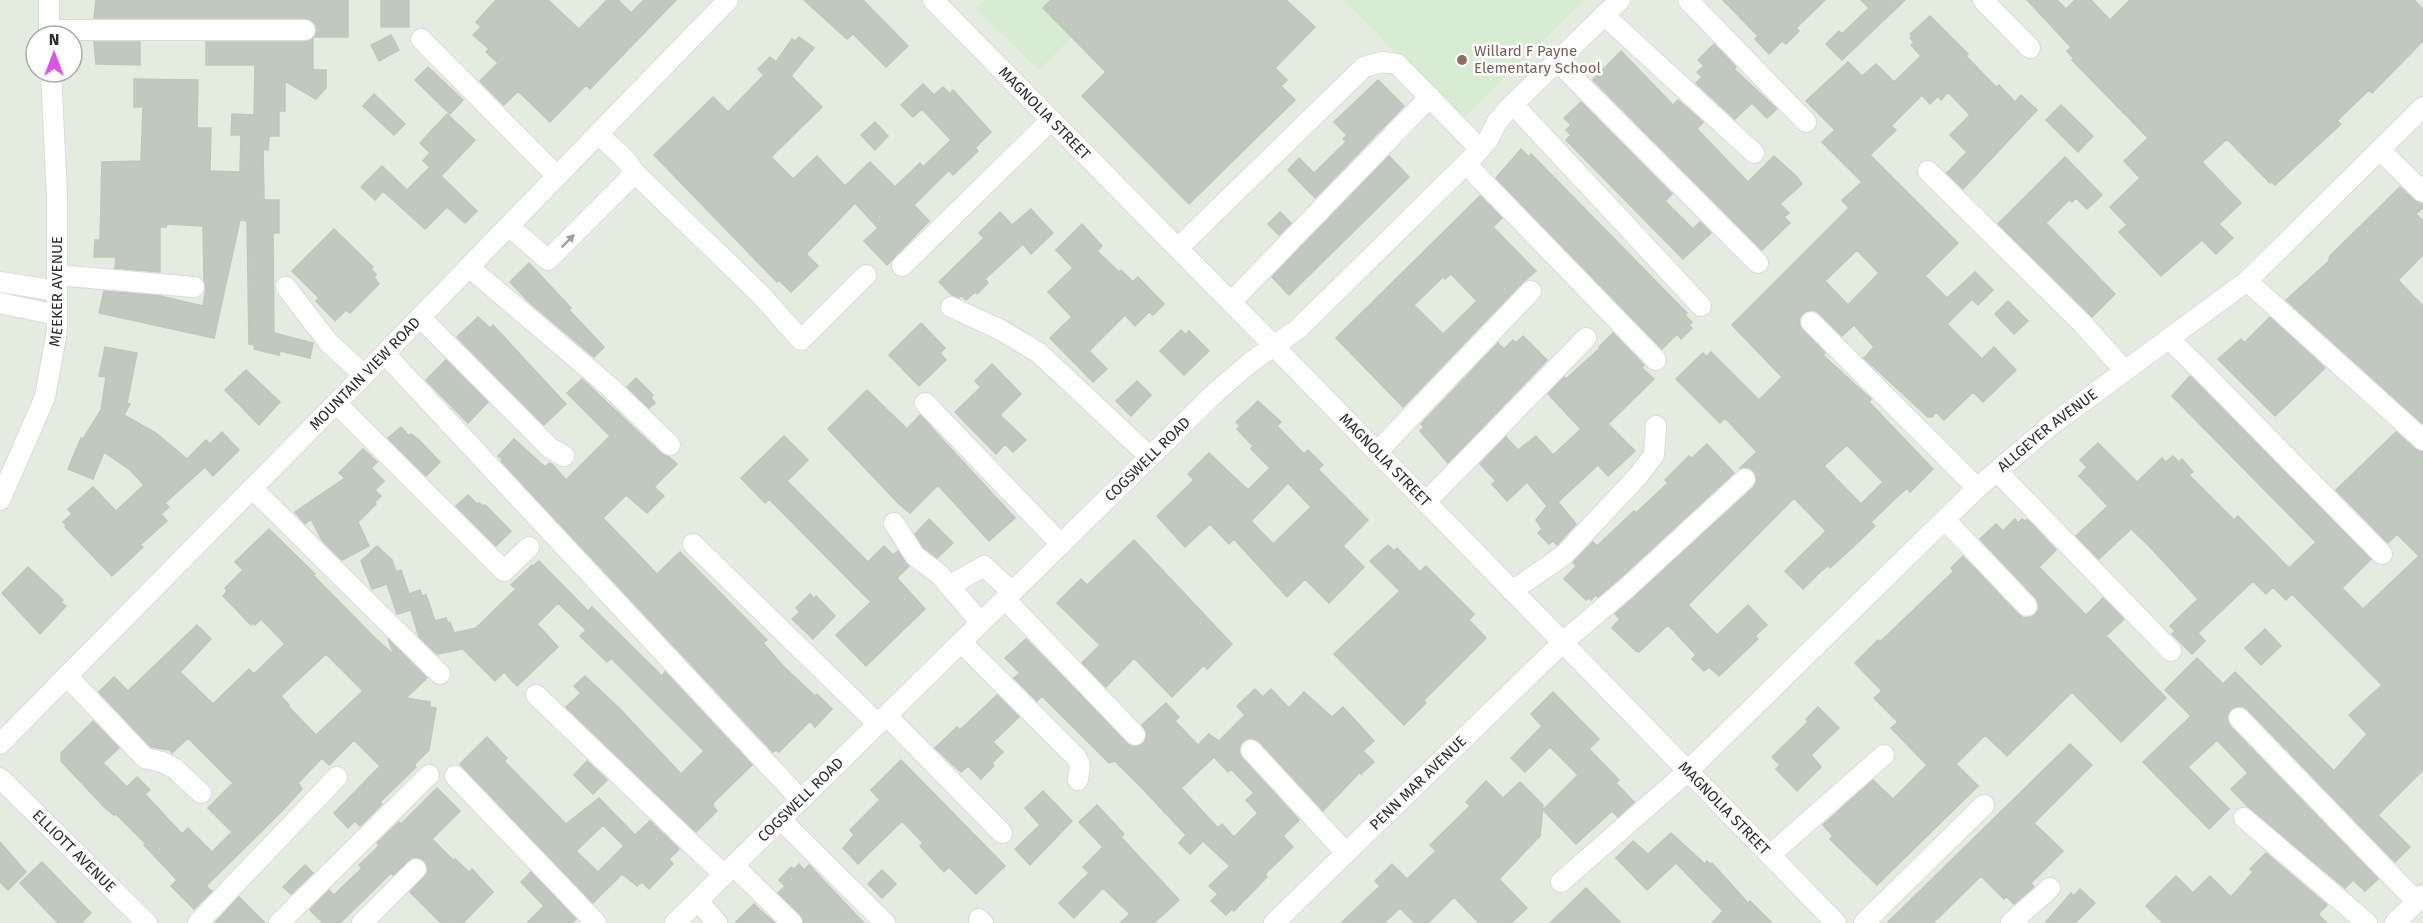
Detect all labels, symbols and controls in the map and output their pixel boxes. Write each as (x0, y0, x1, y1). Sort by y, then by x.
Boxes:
north arrow (24, 24, 84, 84)
text: N (49, 30, 59, 49)
place label: Willard F Payne Elementary School (1474, 42, 1602, 77)
marker: Willard F Payne Elementary School (1455, 53, 1469, 67)
street label: MAGNOLIA STREET (995, 63, 1094, 164)
one-way arrow (560, 234, 574, 248)
street label: MEEKER AVENUE (45, 236, 67, 348)
street label: MOUNTAIN VIEW ROAD (306, 313, 424, 434)
street label: ALLGEYER AVENUE (1994, 385, 2101, 476)
street label: MAGNOLIA STREET (1336, 410, 1435, 511)
street label: COGSWELL ROAD (1101, 413, 1194, 505)
street label: PENN MAR AVENUE (1366, 732, 1470, 834)
street label: COGSWELL ROAD (754, 754, 847, 846)
street label: MAGNOLIA STREET (1675, 758, 1774, 859)
street label: ELLIOTT AVENUE (29, 806, 119, 896)

